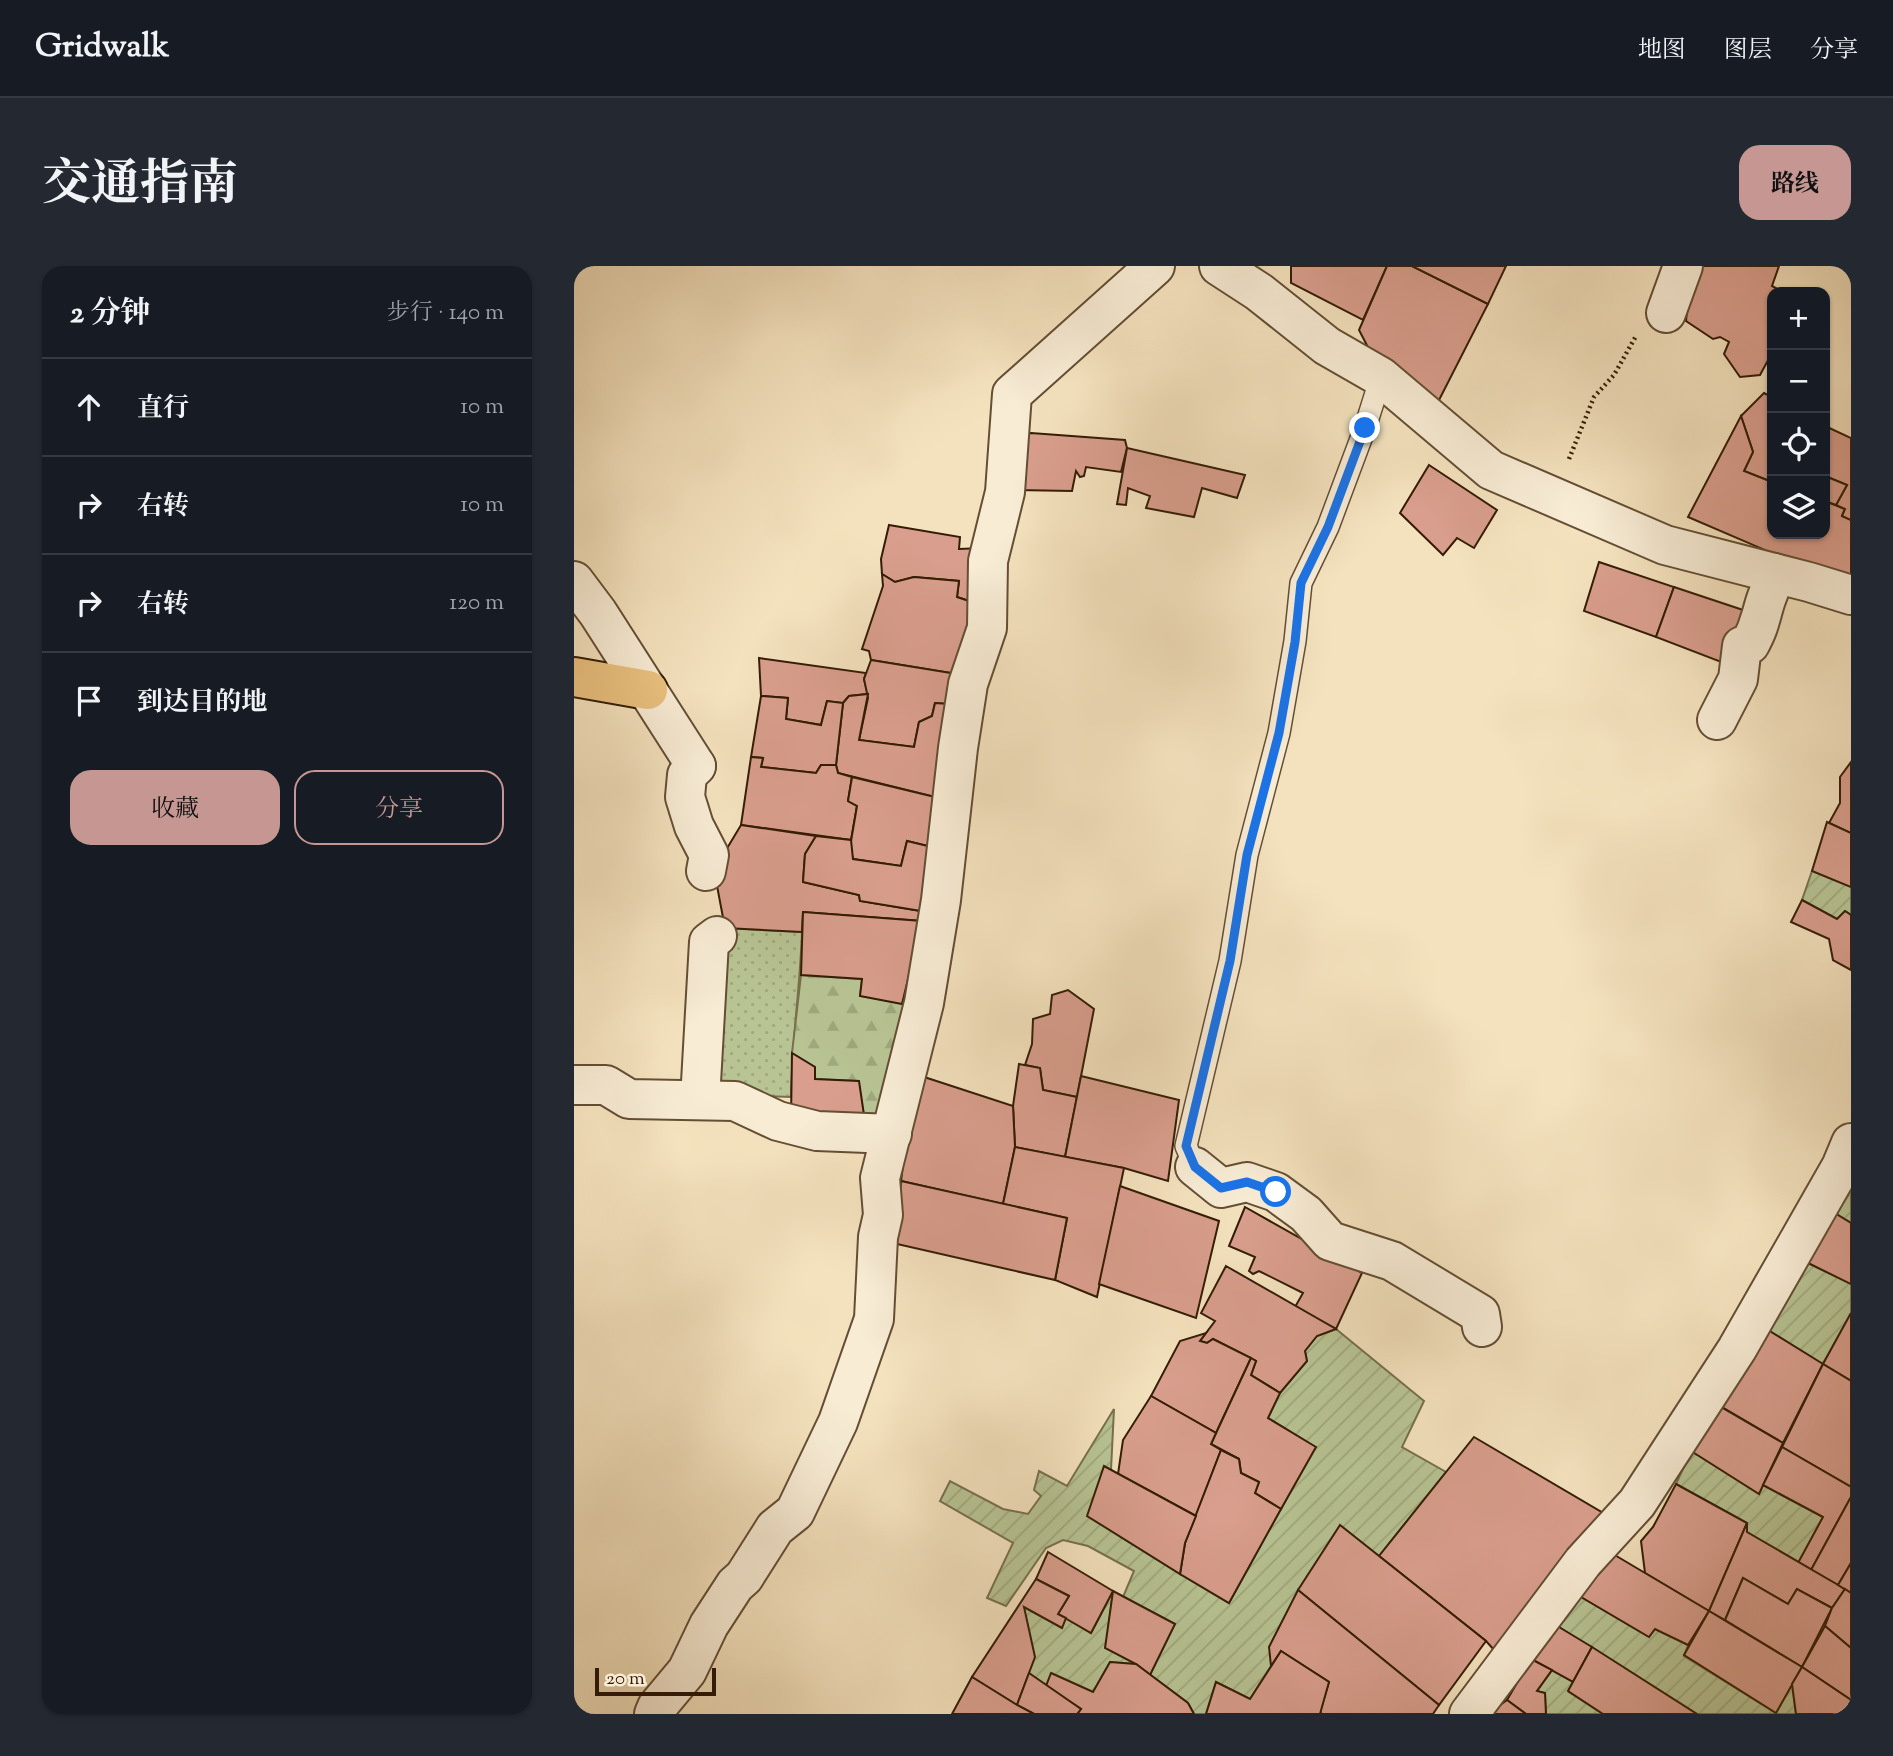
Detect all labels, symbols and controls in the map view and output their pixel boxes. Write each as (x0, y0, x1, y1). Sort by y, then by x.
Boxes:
text: Gridwalk (35, 24, 169, 72)
text: 地图 (1638, 34, 1686, 68)
text: 图层 (1724, 34, 1772, 68)
text: 分享 (1810, 34, 1858, 68)
button: 路线 (1739, 145, 1851, 220)
text: 交通指南 (42, 152, 238, 222)
map controls (1767, 287, 1830, 539)
button: + (1767, 287, 1830, 350)
text: 2 分钟 (70, 293, 150, 336)
text: 步行 · 140 m (387, 297, 504, 330)
button: − (1767, 350, 1830, 413)
icon: ahead (70, 388, 108, 426)
text: 直行 (137, 391, 189, 428)
text: 10 m (460, 391, 504, 424)
route end (1349, 412, 1380, 443)
button: locate (1767, 413, 1830, 476)
button: layers (1767, 476, 1830, 539)
icon: right (70, 486, 108, 524)
text: 右转 (137, 489, 189, 526)
text: 10 m (460, 489, 504, 522)
icon: right (70, 584, 108, 622)
text: 右转 (137, 587, 189, 624)
text: 120 m (449, 587, 504, 620)
icon: arrive (70, 682, 108, 720)
text: 到达目的地 (137, 685, 267, 722)
button: 收藏 (70, 770, 280, 845)
button: 分享 (294, 770, 504, 845)
route start (1260, 1176, 1291, 1207)
scale bar (595, 1665, 716, 1697)
text: 20 m (606, 1666, 645, 1693)

